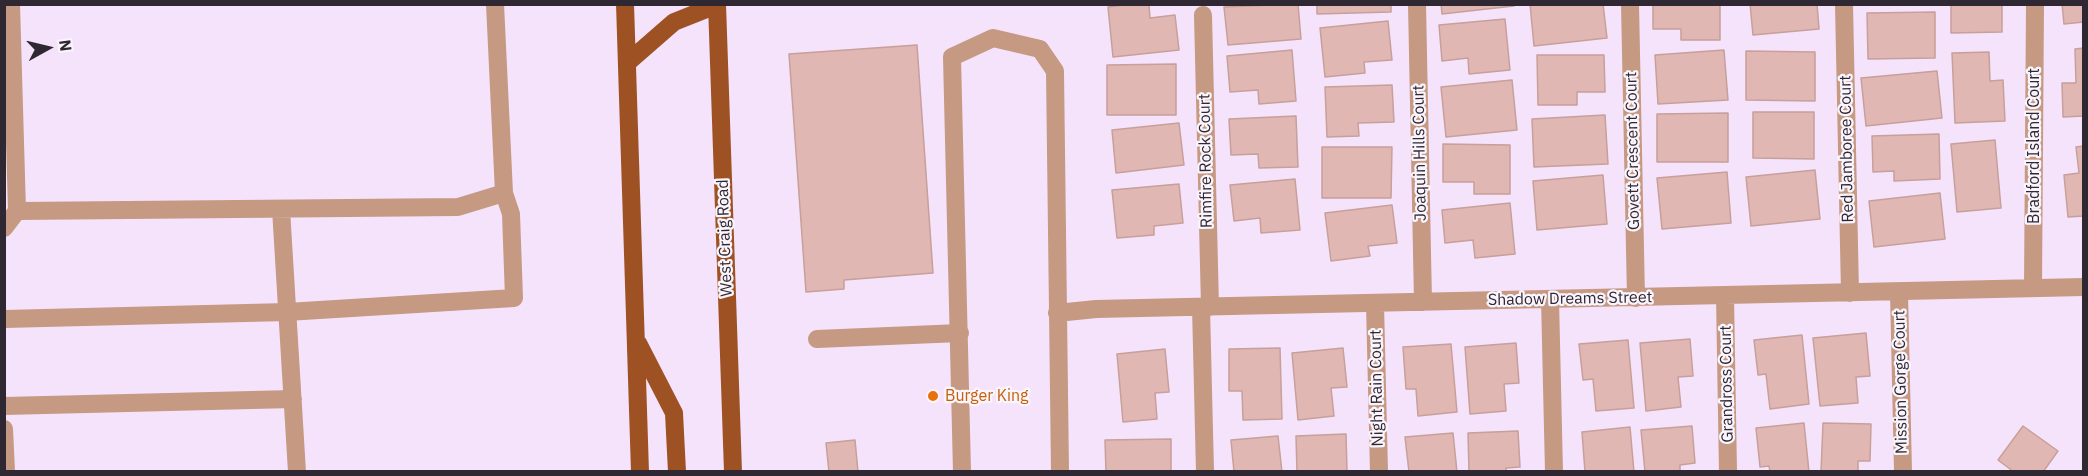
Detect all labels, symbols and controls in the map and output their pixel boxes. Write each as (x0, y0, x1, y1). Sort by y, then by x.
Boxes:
north arrow (18, 18, 78, 78)
text: N (55, 38, 77, 53)
street label: Bradford Island Court (2024, 68, 2044, 224)
street label: Govett Crescent Court (1622, 72, 1644, 230)
street label: Red Jamboree Court (1836, 75, 1858, 223)
street label: Joaquin Hills Court (1409, 85, 1431, 221)
street label: Rimfire Rock Court (1195, 94, 1217, 228)
street label: West Craig Road (713, 179, 737, 297)
street label: Shadow Dreams Street (1488, 288, 1652, 310)
street label: Mission Gorge Court (1890, 310, 1912, 454)
street label: Grandross Court (1716, 325, 1738, 443)
street label: Night Rain Court (1366, 329, 1388, 447)
place label: Burger King (945, 386, 1029, 406)
marker: Burger King (926, 389, 940, 403)

